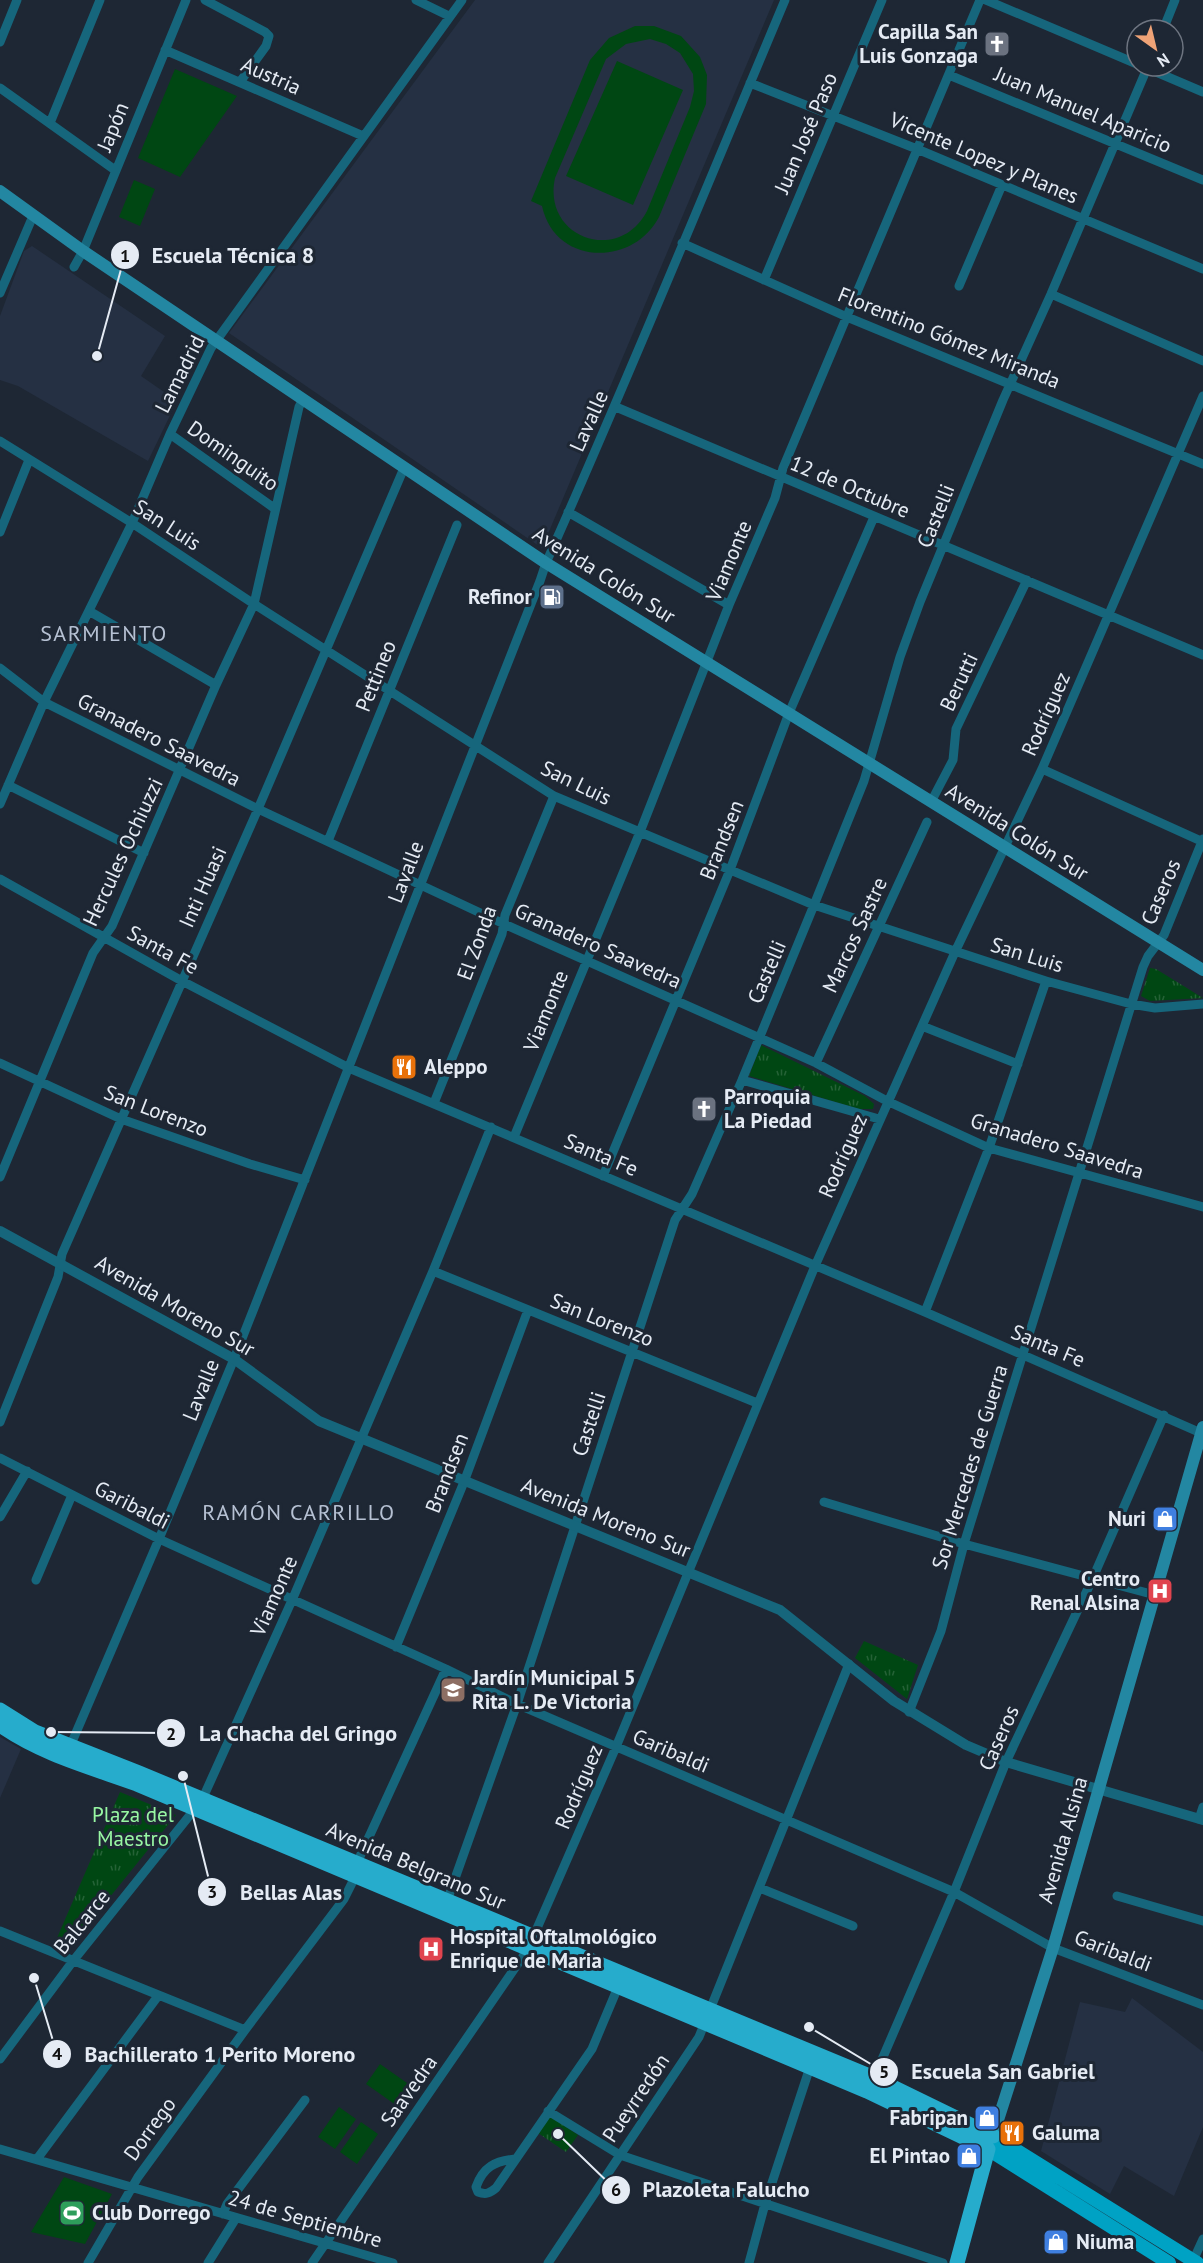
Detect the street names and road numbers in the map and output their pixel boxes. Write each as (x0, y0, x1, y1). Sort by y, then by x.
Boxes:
street label: Austria (237, 50, 305, 101)
street label: Juan Manuel Aparicio (990, 60, 1176, 159)
street label: Juan José Paso (768, 68, 843, 198)
street label: Japón (90, 98, 135, 156)
street label: Vicente Lopez y Planes (885, 105, 1083, 210)
street label: Florentino Gómez Miranda (834, 281, 1064, 395)
street label: Lamadrid (149, 330, 211, 417)
street label: Lavalle (563, 386, 614, 456)
street label: Dominguito (182, 414, 284, 497)
street label: 12 de Octubre (786, 449, 914, 524)
street label: Castelli (911, 480, 960, 552)
street label: San Luis (129, 493, 206, 556)
street label: Viamonte (699, 516, 758, 606)
street label: Avenida Colón Sur (528, 520, 681, 629)
street label: Pettineo (349, 636, 402, 716)
street label: Berutti (933, 648, 984, 715)
street label: Rodríguez (1015, 668, 1076, 760)
street label: Granadero Saavedra (73, 687, 245, 792)
street label: San Luis (537, 754, 616, 811)
street label: Hercules Ochiuzzi (76, 773, 169, 930)
street label: Avenida Colón Sur (941, 777, 1094, 886)
street label: Brandsen (693, 796, 750, 884)
street label: Lavalle (381, 837, 430, 907)
street label: Inti Huasi (173, 842, 232, 932)
street label: Caseros (1135, 855, 1186, 929)
street label: Marcos Sastre (816, 873, 893, 997)
street label: Granadero Saavedra (511, 897, 686, 994)
street label: El Zonda (451, 902, 502, 984)
street label: Santa Fe (123, 919, 204, 980)
street label: San Luis (987, 931, 1067, 978)
street label: Castelli (741, 936, 792, 1008)
street label: Viamonte (517, 966, 574, 1056)
street label: San Lorenzo (100, 1078, 212, 1143)
street label: Granadero Saavedra (967, 1106, 1147, 1185)
street label: Rodríguez (812, 1110, 873, 1202)
street label: Santa Fe (560, 1127, 642, 1182)
street label: Avenida Moreno Sur (90, 1249, 260, 1362)
street label: San Lorenzo (547, 1287, 658, 1352)
street label: Santa Fe (1007, 1318, 1089, 1373)
street label: Lavalle (176, 1355, 225, 1425)
street label: Sor Mercedes de Guerra (926, 1361, 1014, 1573)
street label: Castelli (565, 1388, 612, 1460)
street label: Brandsen (419, 1429, 474, 1517)
street label: Avenida Moreno Sur (518, 1471, 695, 1564)
street label: Garibaldi (90, 1474, 174, 1535)
street label: Viamonte (243, 1551, 303, 1641)
street label: Caseros (972, 1701, 1025, 1775)
street label: Garibaldi (629, 1722, 714, 1779)
street label: Rodríguez (549, 1740, 608, 1833)
street label: Avenida Alsina (1032, 1773, 1094, 1906)
street label: Avenida Belgrano Sur (322, 1816, 510, 1916)
street label: Balcarce (47, 1884, 116, 1960)
street label: Garibaldi (1071, 1923, 1156, 1978)
street label: Pueyrredón (596, 2048, 675, 2147)
street label: Saavedra (374, 2050, 443, 2132)
street label: Dorrego (117, 2092, 182, 2166)
street label: 24 de Septiembre (225, 2184, 385, 2253)

